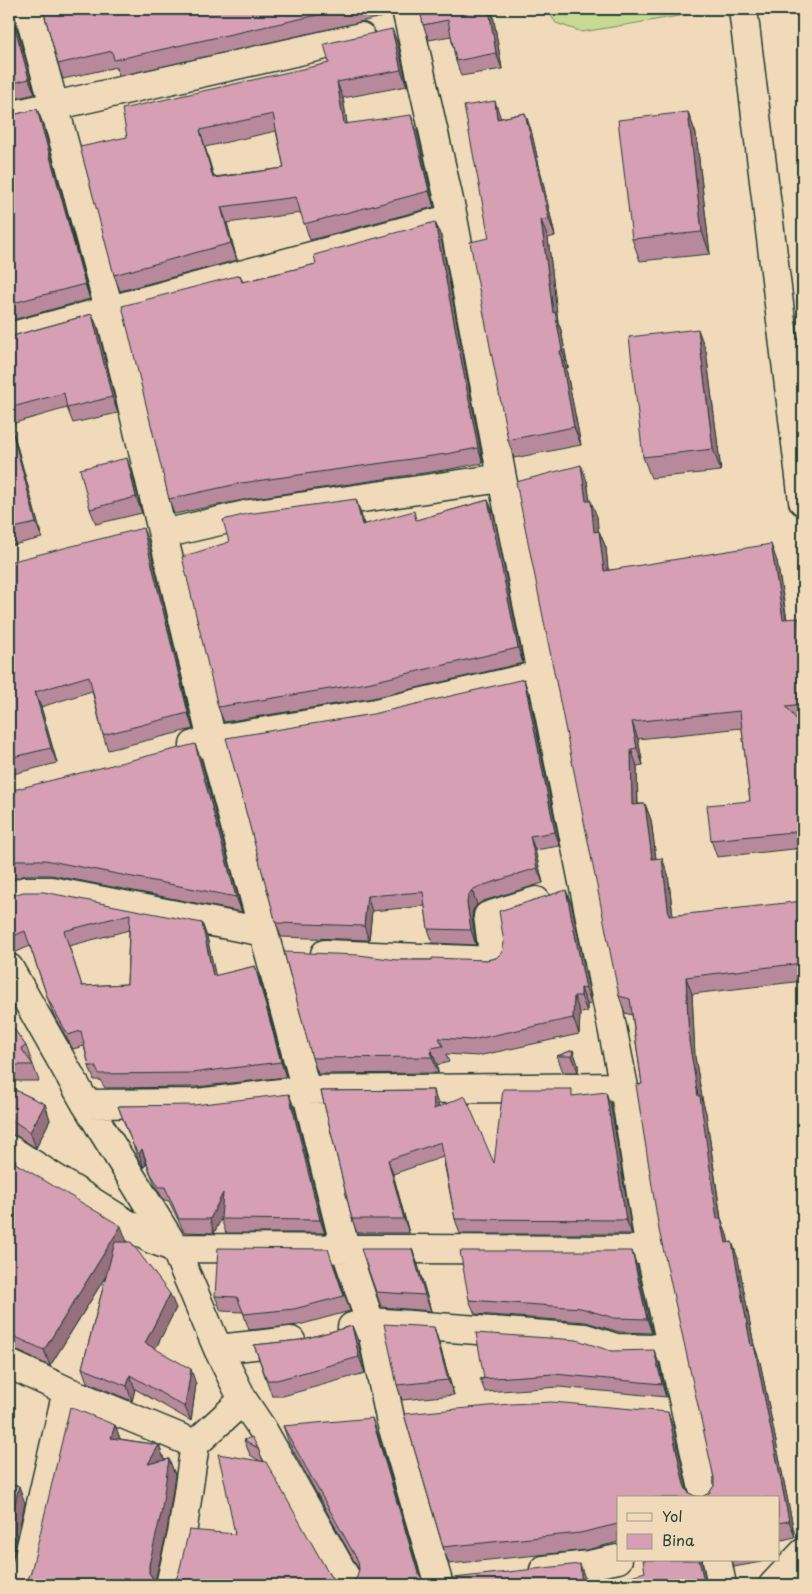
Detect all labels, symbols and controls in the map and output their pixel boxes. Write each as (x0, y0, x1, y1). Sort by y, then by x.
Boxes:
legend (617, 1496, 780, 1562)
text: Yol (662, 1504, 683, 1527)
text: Bina (662, 1528, 695, 1551)

